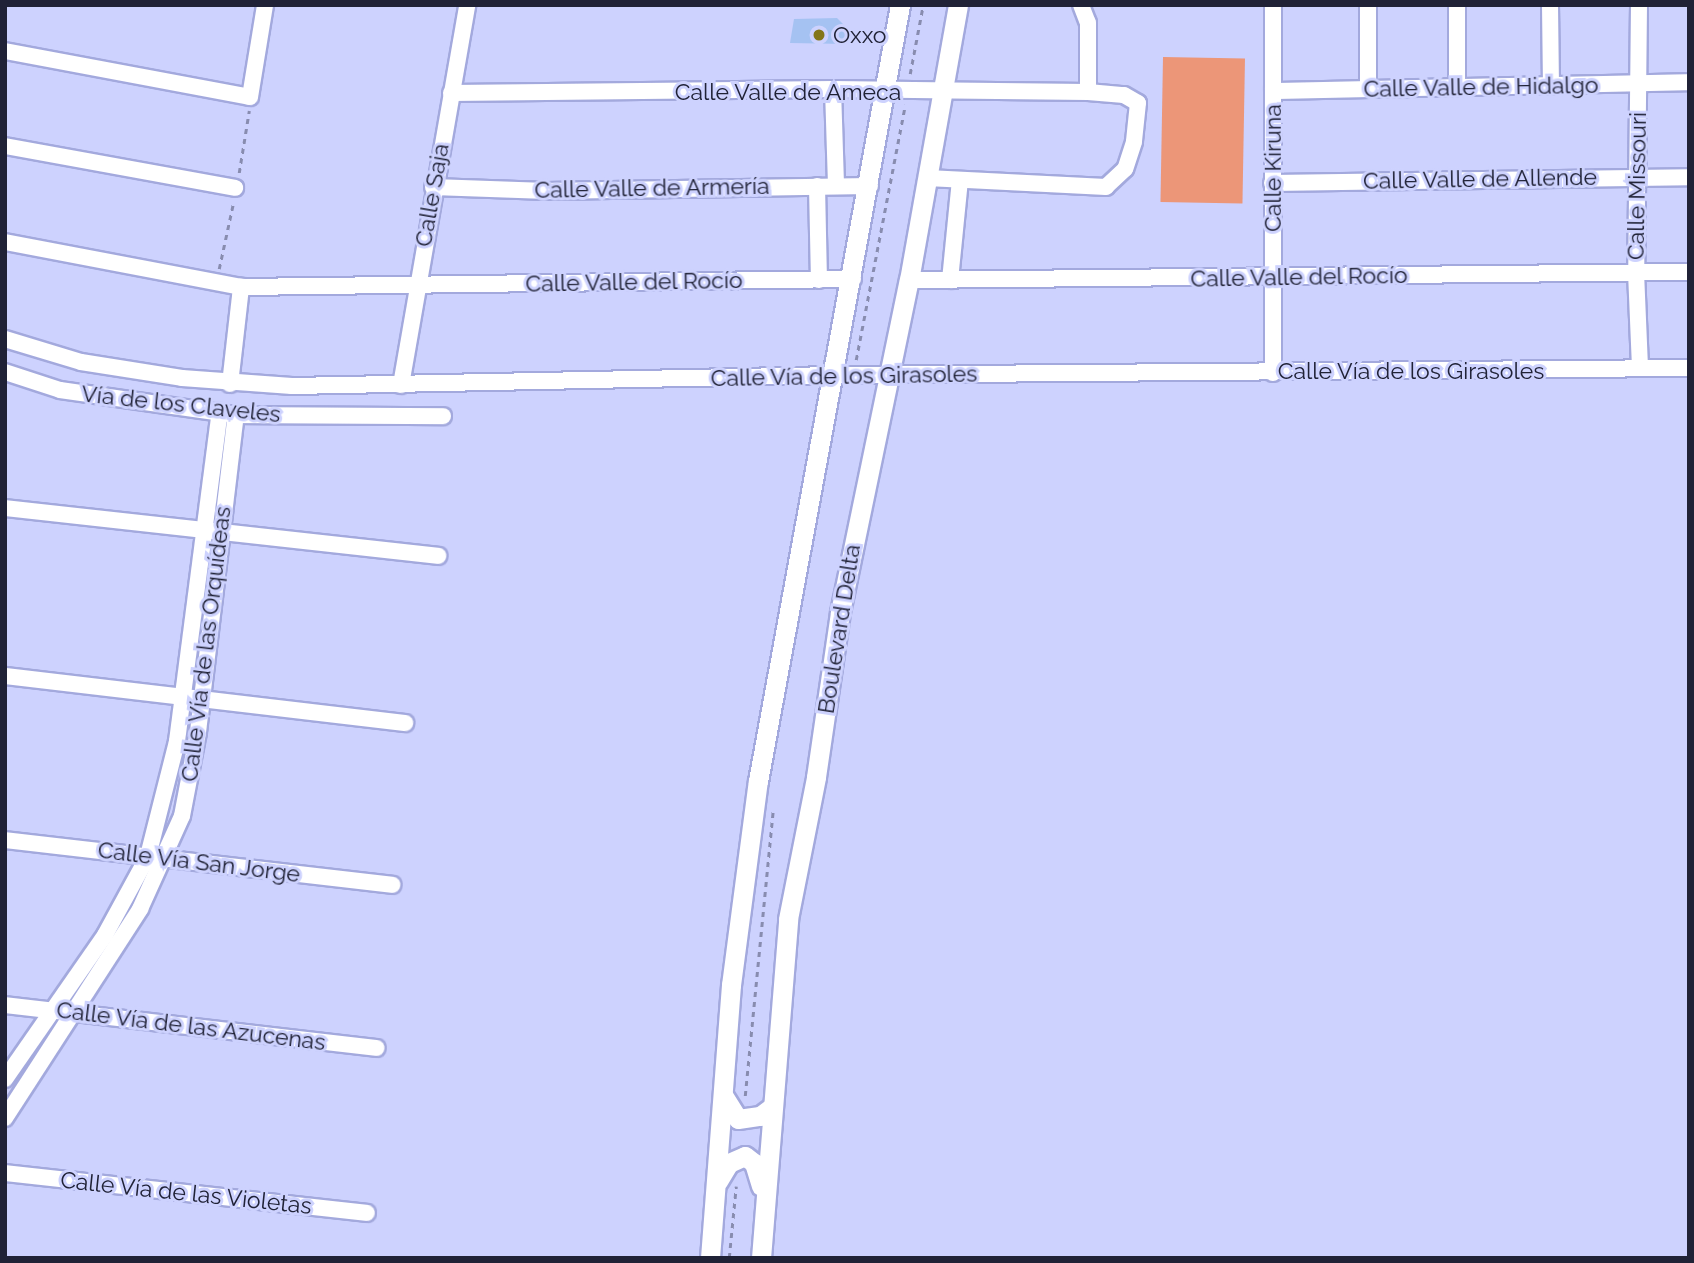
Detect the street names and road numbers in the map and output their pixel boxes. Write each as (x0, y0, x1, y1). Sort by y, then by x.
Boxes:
street label: Calle Valle de Hidalgo (1363, 71, 1599, 103)
street label: Calle Valle de Ameca (674, 78, 902, 106)
street label: Calle Kiruna (1259, 104, 1287, 232)
street label: Calle Missouri (1622, 112, 1652, 260)
street label: Calle Saja (409, 141, 455, 249)
street label: Calle Valle de Allende (1362, 163, 1598, 195)
street label: Calle Valle de Armería (533, 172, 771, 204)
street label: Calle Valle del Rocío (1189, 261, 1409, 293)
street label: Calle Valle del Rocío (524, 266, 744, 298)
street label: Calle Vía de los Girasoles (1277, 357, 1545, 385)
street label: Calle Vía de los Girasoles (710, 360, 978, 392)
street label: Vía de los Claveles (80, 380, 282, 428)
street label: Calle Vía de las Orquídeas (175, 504, 237, 784)
street label: Boulevard Delta (812, 542, 866, 716)
street label: Calle Vía San Jorge (96, 836, 302, 888)
street label: Calle Vía de las Azucenas (54, 996, 328, 1056)
street label: Calle Vía de las Violetas (58, 1166, 314, 1220)

